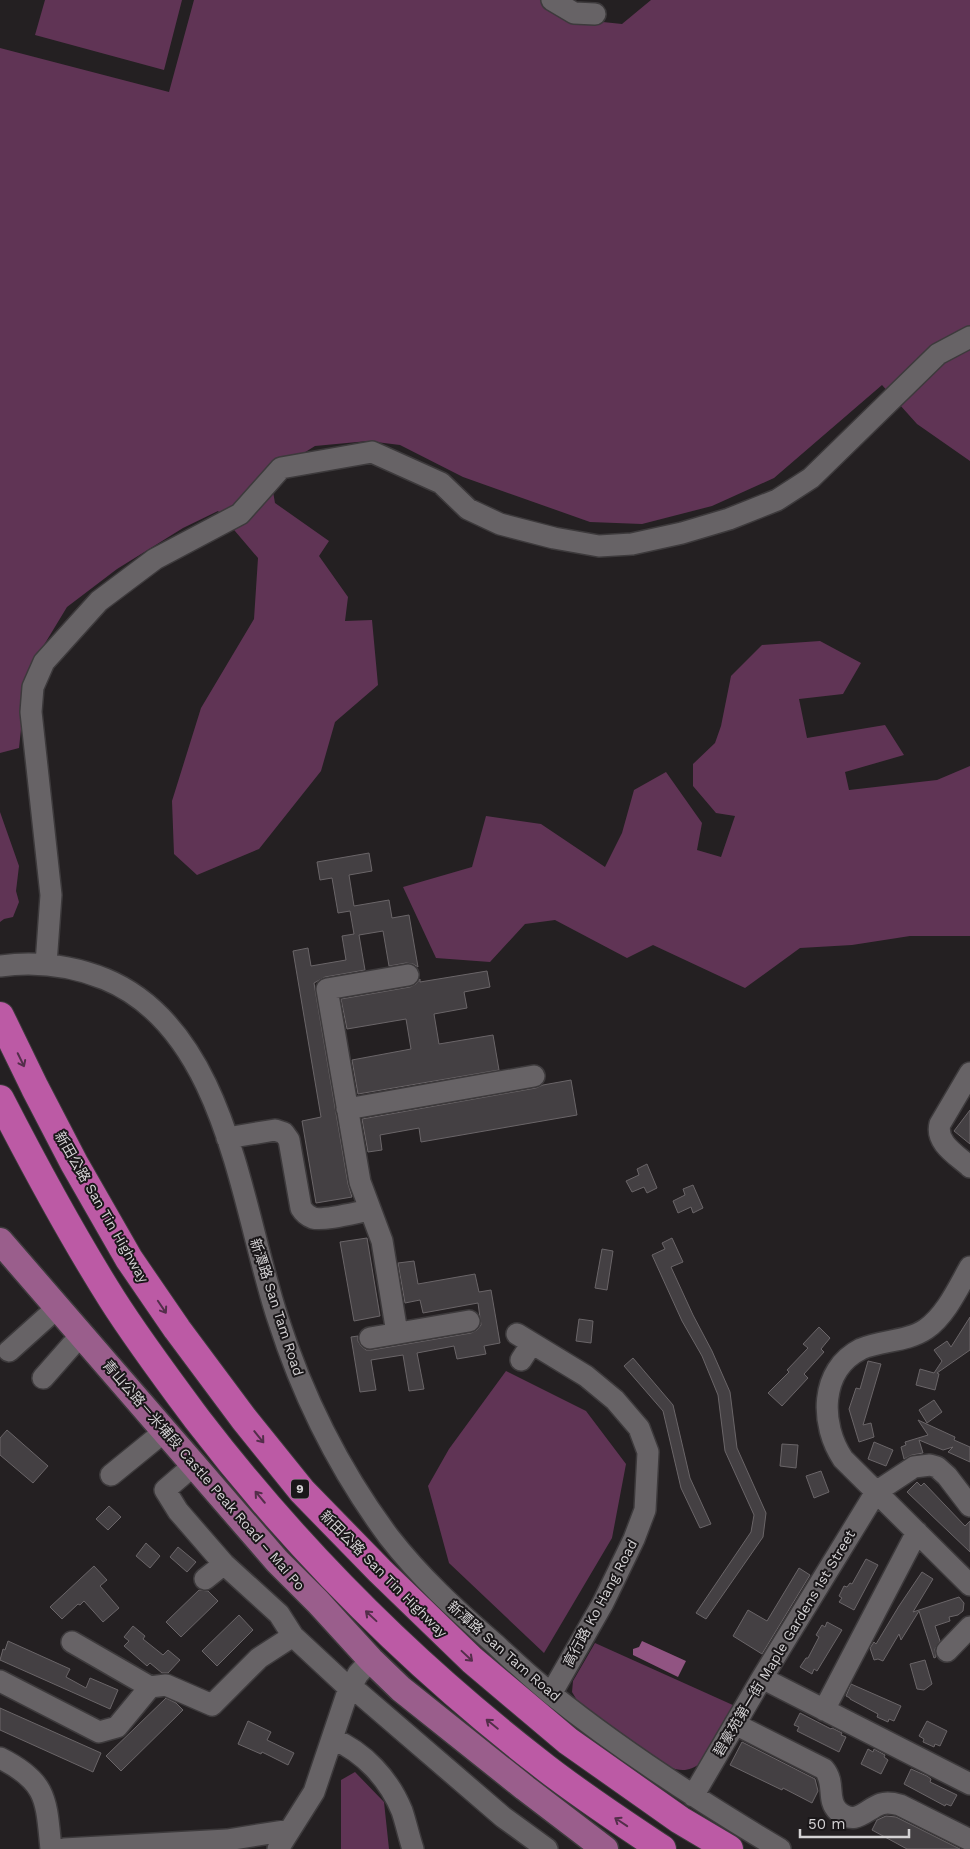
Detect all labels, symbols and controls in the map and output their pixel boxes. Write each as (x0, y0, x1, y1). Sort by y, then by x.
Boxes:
one-way arrow (16, 1052, 26, 1067)
street label: 新田公路 San Tin Highway (52, 1128, 152, 1286)
street label: 新潭路 San Tam Road (247, 1236, 307, 1378)
one-way arrow (157, 1300, 167, 1314)
street label: 青山公路－米埔段 Castle Peak Road – Mai Po (100, 1357, 308, 1593)
one-way arrow (253, 1431, 264, 1444)
road number: 9 (291, 1480, 309, 1498)
one-way arrow (255, 1490, 266, 1503)
street label: 新田公路 San Tin Highway (317, 1507, 451, 1641)
street label: 碧豪苑第一街 Maple Gardens 1st Street (710, 1527, 858, 1759)
street label: 高行路 Ko Hang Road (560, 1537, 640, 1669)
street label: 新潭路 San Tam Road (444, 1598, 564, 1704)
one-way arrow (365, 1610, 377, 1622)
one-way arrow (461, 1650, 474, 1662)
one-way arrow (485, 1719, 498, 1730)
scale bar (800, 1806, 909, 1838)
text: 50 m (808, 1815, 845, 1833)
one-way arrow (615, 1817, 629, 1827)

